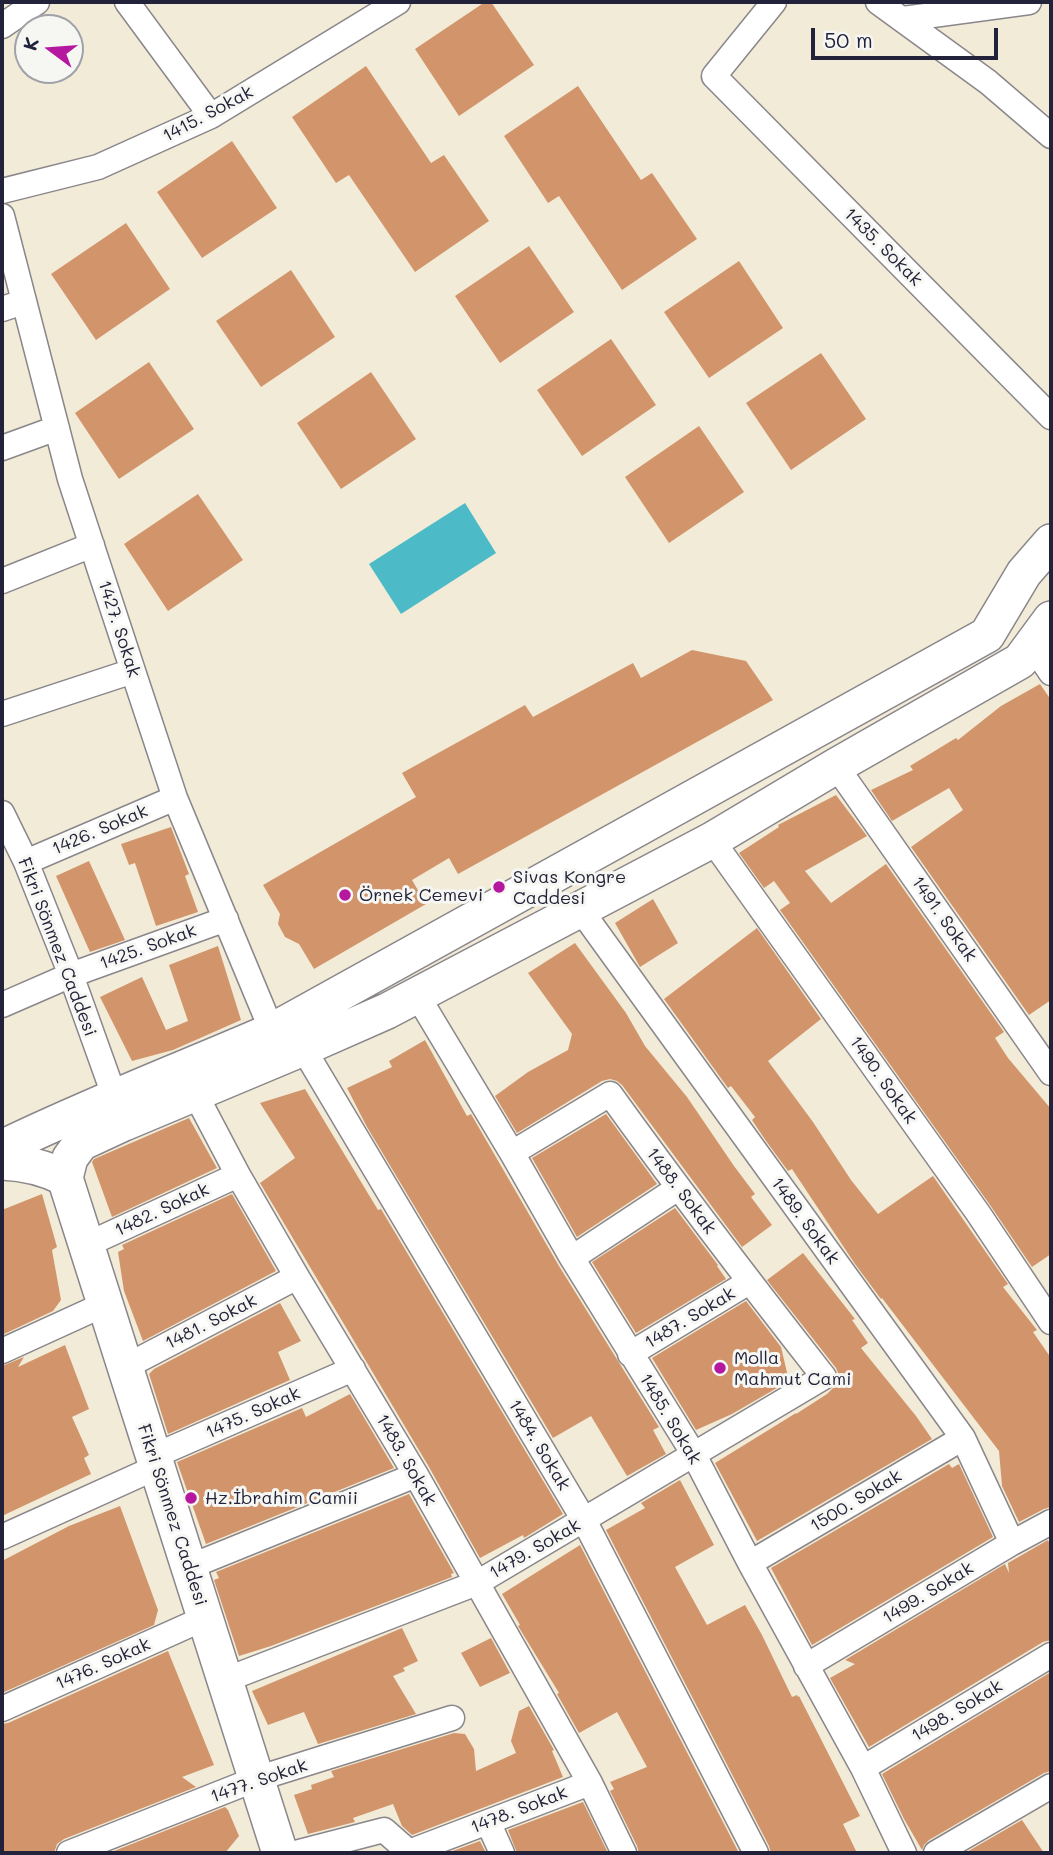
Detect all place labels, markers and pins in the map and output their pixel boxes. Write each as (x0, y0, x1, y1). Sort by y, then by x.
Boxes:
place label: Sivas Kongre Caddesi (513, 866, 626, 908)
marker: Sivas Kongre Caddesi (491, 879, 507, 895)
place label: Örnek Cemevi (359, 884, 483, 906)
marker: Örnek Cemevi (337, 887, 353, 903)
place label: Molla Mahmut Cami (734, 1347, 852, 1390)
marker: Molla Mahmut Cami (712, 1360, 728, 1376)
place label: Hz.İbrahim Camii (205, 1487, 358, 1509)
marker: Hz.İbrahim Camii (183, 1490, 199, 1506)

